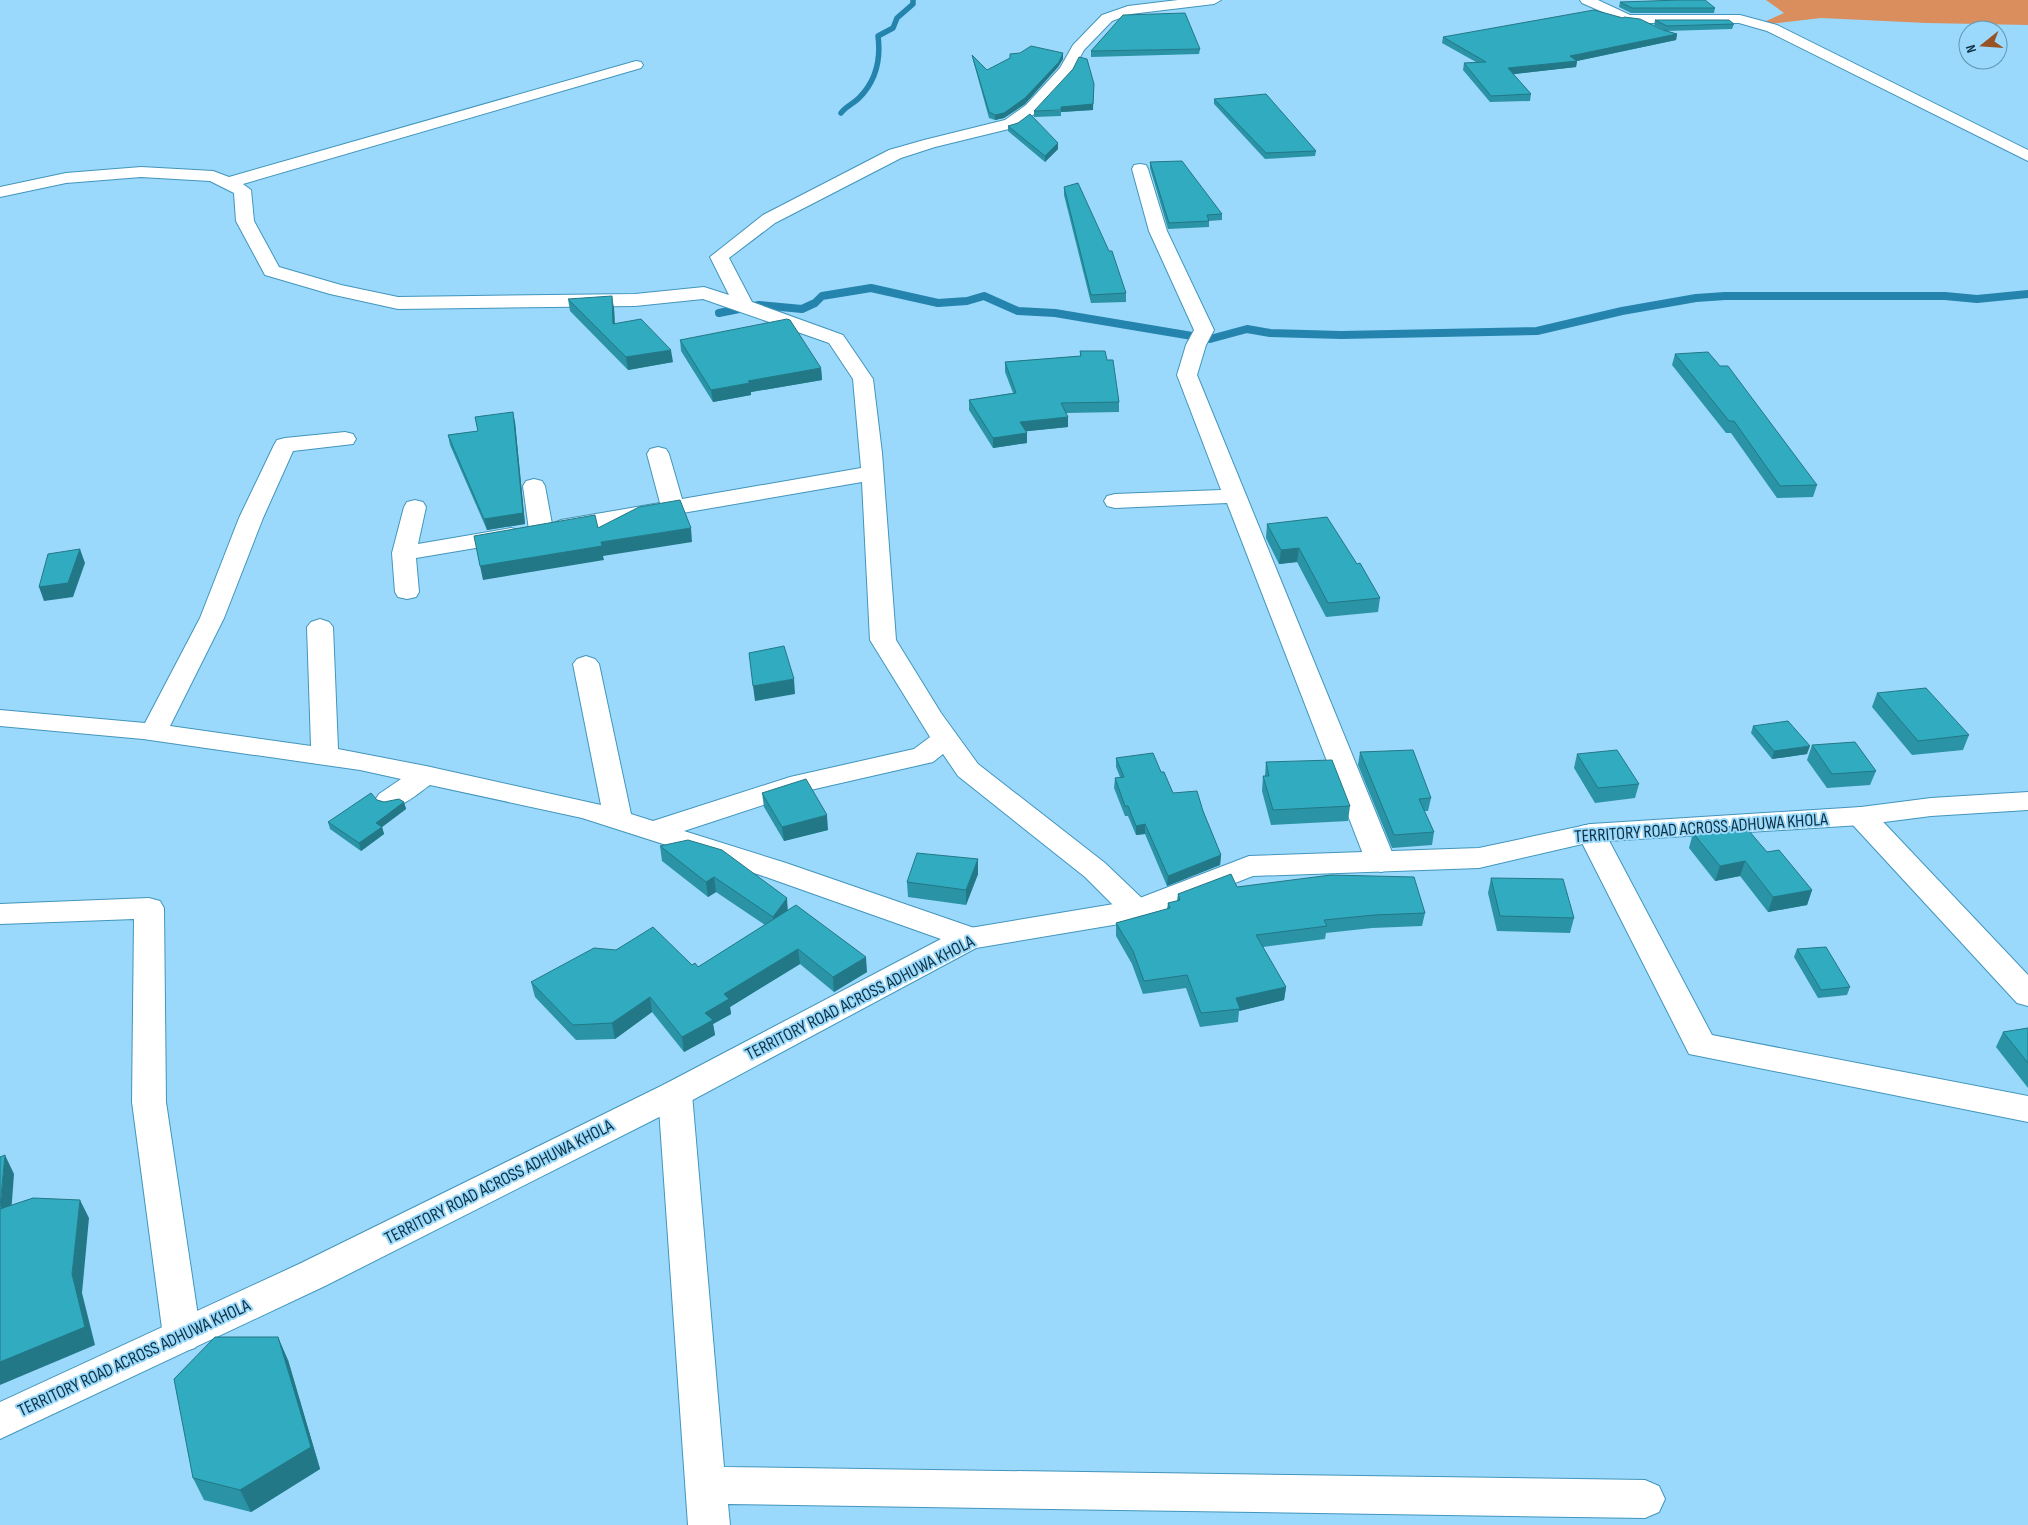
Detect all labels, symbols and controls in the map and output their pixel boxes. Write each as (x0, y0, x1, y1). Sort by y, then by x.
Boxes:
north arrow (1958, 20, 2008, 70)
text: N (1962, 43, 1980, 55)
street label: TERRITORY ROAD ACROSS ADHUWA KHOLA (1574, 809, 1829, 847)
street label: TERRITORY ROAD ACROSS ADHUWA KHOLA (742, 931, 978, 1065)
street label: TERRITORY ROAD ACROSS ADHUWA KHOLA (381, 1115, 617, 1249)
street label: TERRITORY ROAD ACROSS ADHUWA KHOLA (14, 1295, 254, 1421)

